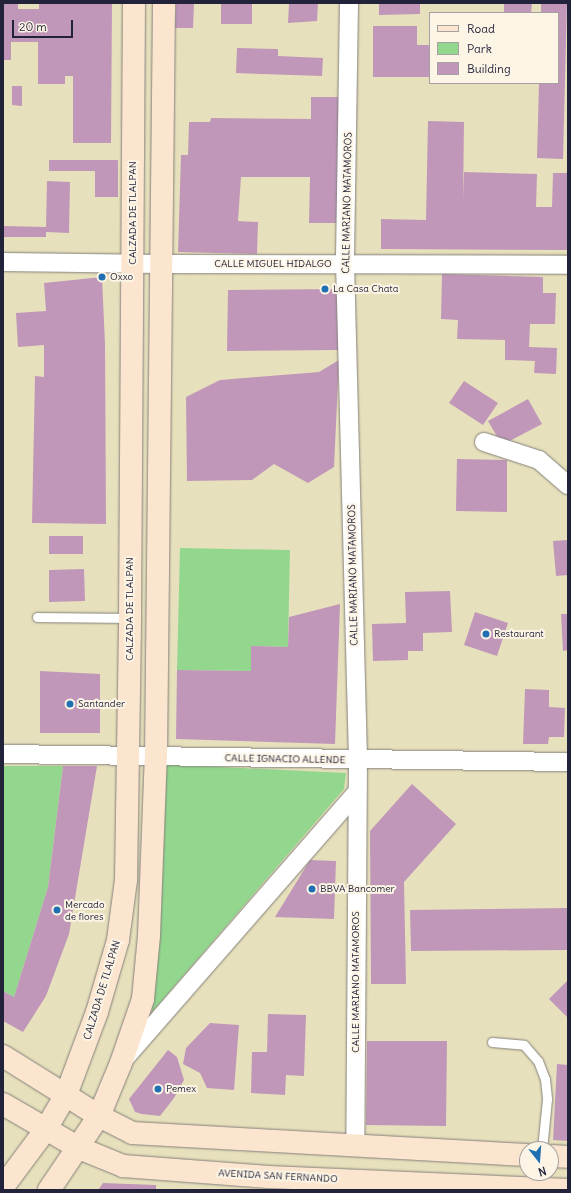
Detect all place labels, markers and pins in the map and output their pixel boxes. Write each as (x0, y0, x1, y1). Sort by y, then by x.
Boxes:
place label: Oxxo (110, 271, 133, 283)
marker: Oxxo (97, 272, 107, 282)
place label: La Casa Chata (333, 283, 398, 295)
marker: La Casa Chata (320, 284, 330, 294)
place label: Restaurant (494, 628, 544, 640)
marker: Restaurant (481, 629, 491, 639)
place label: Santander (78, 698, 125, 710)
marker: Santander (65, 699, 75, 709)
place label: BBVA Bancomer (320, 883, 395, 895)
marker: BBVA Bancomer (307, 884, 317, 894)
place label: Mercado de flores (65, 898, 105, 922)
marker: Mercado de flores (52, 905, 62, 915)
place label: Pemex (166, 1083, 196, 1095)
marker: Pemex (153, 1084, 163, 1094)

